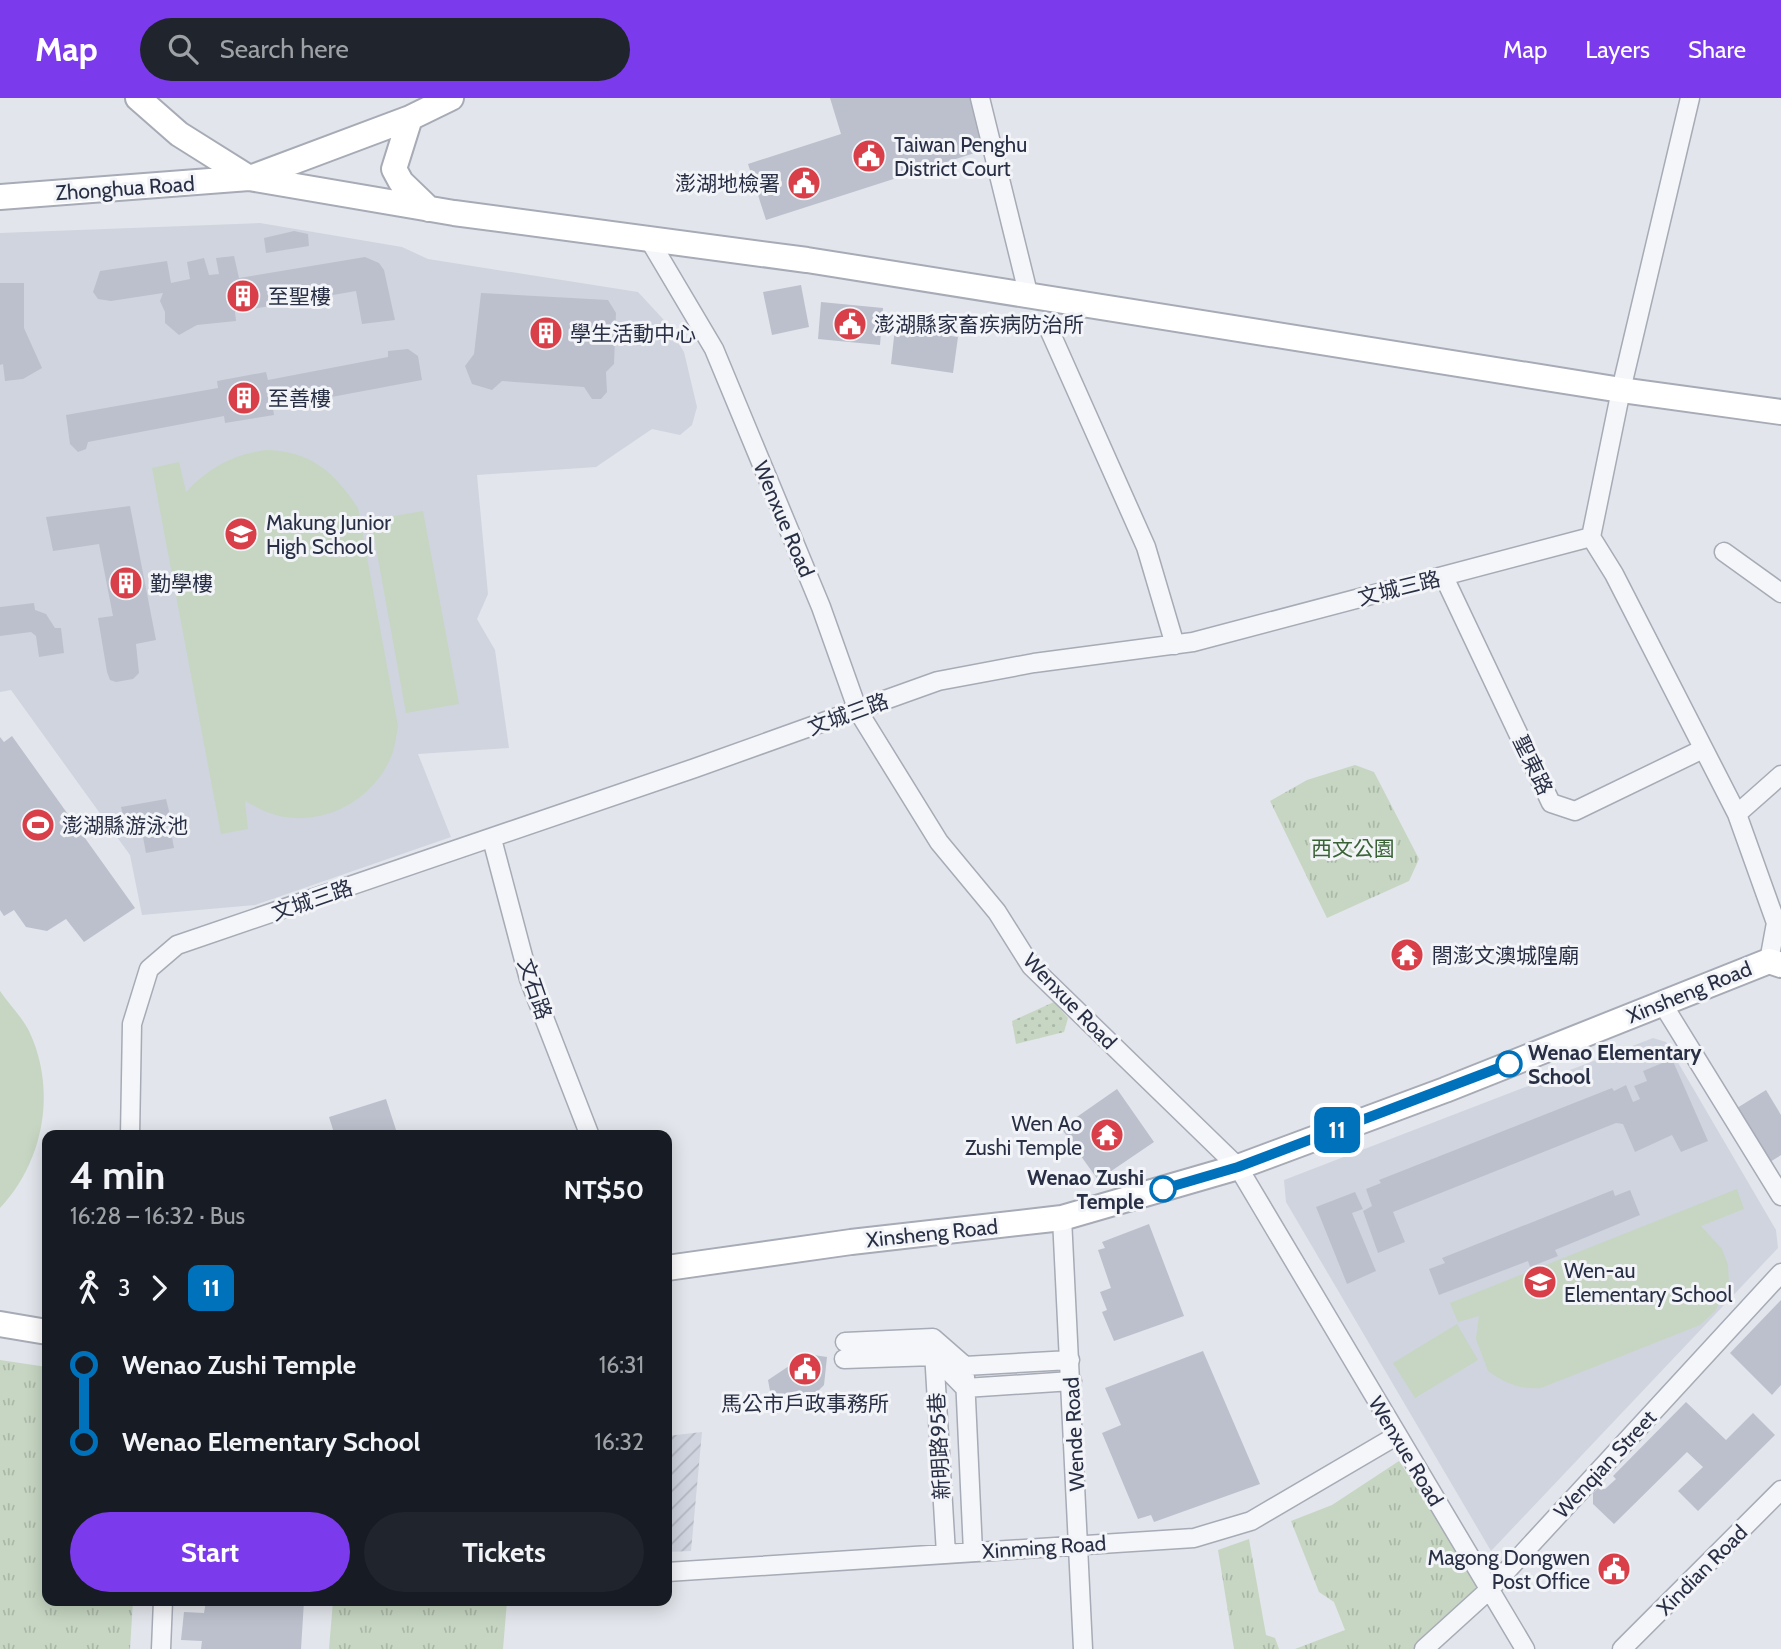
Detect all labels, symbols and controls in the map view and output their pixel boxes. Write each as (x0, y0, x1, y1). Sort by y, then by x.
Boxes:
search box (140, 18, 630, 81)
text: Map (35, 29, 98, 69)
icon: search (164, 30, 202, 68)
text: Search here (220, 33, 349, 65)
text: Map (1503, 35, 1547, 64)
text: Layers (1585, 35, 1650, 64)
text: Share (1688, 35, 1746, 64)
place label: Taiwan Penghu District Court (894, 132, 1027, 181)
public building icon: Taiwan Penghu District Court (850, 137, 888, 175)
public building icon: 澎湖地檢署 (785, 164, 823, 202)
street label: Zhonghua Road (55, 171, 195, 205)
place label: 澎湖地檢署 (675, 171, 780, 196)
building icon: 至聖樓 (224, 277, 262, 315)
place label: 至聖樓 (268, 284, 331, 309)
public building icon: 澎湖縣家畜疾病防治所 (831, 305, 869, 343)
place label: 澎湖縣家畜疾病防治所 (874, 312, 1084, 337)
building icon: 學生活動中心 (527, 314, 565, 352)
place label: 學生活動中心 (570, 321, 696, 346)
building icon: 至善樓 (225, 379, 263, 417)
place label: 至善樓 (268, 386, 331, 411)
street label: Wenxue Road (748, 457, 820, 581)
place label: Makung Junior High School (266, 510, 391, 559)
school or university icon: Makung Junior High School (222, 515, 260, 553)
building icon: 勤學樓 (107, 564, 145, 602)
street label: 文城三路 (1355, 566, 1443, 610)
place label: 勤學樓 (150, 571, 213, 596)
street label: 文城三路 (804, 688, 892, 740)
street label: 聖東路 (1508, 731, 1558, 799)
sports icon: 澎湖縣游泳池 (19, 806, 57, 844)
place label: 澎湖縣游泳池 (62, 813, 188, 838)
park label: 西文公園 (1311, 836, 1395, 861)
street label: 文城三路 (268, 875, 356, 925)
temple icon: 閤澎文澳城隍廟 (1388, 936, 1426, 974)
place label: 閤澎文澳城隍廟 (1432, 943, 1579, 968)
street label: Wenxue Road (1018, 948, 1122, 1054)
street label: 文石路 (513, 955, 557, 1023)
street label: Xinsheng Road (1623, 956, 1755, 1028)
place label: Wenao Elementary School (1528, 1040, 1702, 1089)
marker: Wenao Elementary School (1496, 1051, 1522, 1077)
line badge: 11 (1306, 1107, 1368, 1153)
place label: Wen Ao Zushi Temple (965, 1111, 1082, 1160)
text: 11 (1328, 1115, 1346, 1144)
temple icon: Wen Ao Zushi Temple (1088, 1116, 1126, 1154)
text: 4 min (70, 1152, 165, 1199)
place label: Wenao Zushi Temple (1027, 1165, 1144, 1214)
text: NT$50 (564, 1174, 644, 1206)
marker: Wenao Zushi Temple (1150, 1176, 1176, 1202)
text: 16:28 – 16:32 · Bus (70, 1202, 245, 1230)
street label: Xinsheng Road (865, 1214, 999, 1252)
place label: Wen-au Elementary School (1564, 1258, 1732, 1307)
school or university icon: Wen-au Elementary School (1521, 1263, 1559, 1301)
icon: walk (70, 1269, 108, 1307)
icon: forward (140, 1269, 178, 1307)
text: 11 (202, 1273, 220, 1302)
text: 3 (118, 1274, 130, 1302)
text: Wenao Zushi Temple (122, 1349, 356, 1381)
public building icon: 馬公市戶政事務所 (786, 1350, 824, 1388)
text: 16:31 (599, 1351, 644, 1379)
street label: Wende Road (1059, 1376, 1089, 1492)
place label: 馬公市戶政事務所 (721, 1391, 889, 1416)
street label: 新明路95巷 (924, 1392, 954, 1500)
street label: Wenxue Road (1363, 1392, 1449, 1510)
street label: Wenqian Street (1549, 1405, 1661, 1523)
text: Wenao Elementary School (122, 1426, 420, 1458)
text: 16:32 (594, 1428, 644, 1456)
button: Start (70, 1512, 350, 1592)
button: Tickets (364, 1512, 644, 1592)
street label: Xindian Road (1652, 1520, 1752, 1620)
street label: Xinming Road (981, 1530, 1107, 1564)
place label: Magong Dongwen Post Office (1428, 1545, 1590, 1594)
public building icon: Magong Dongwen Post Office (1595, 1550, 1633, 1588)

